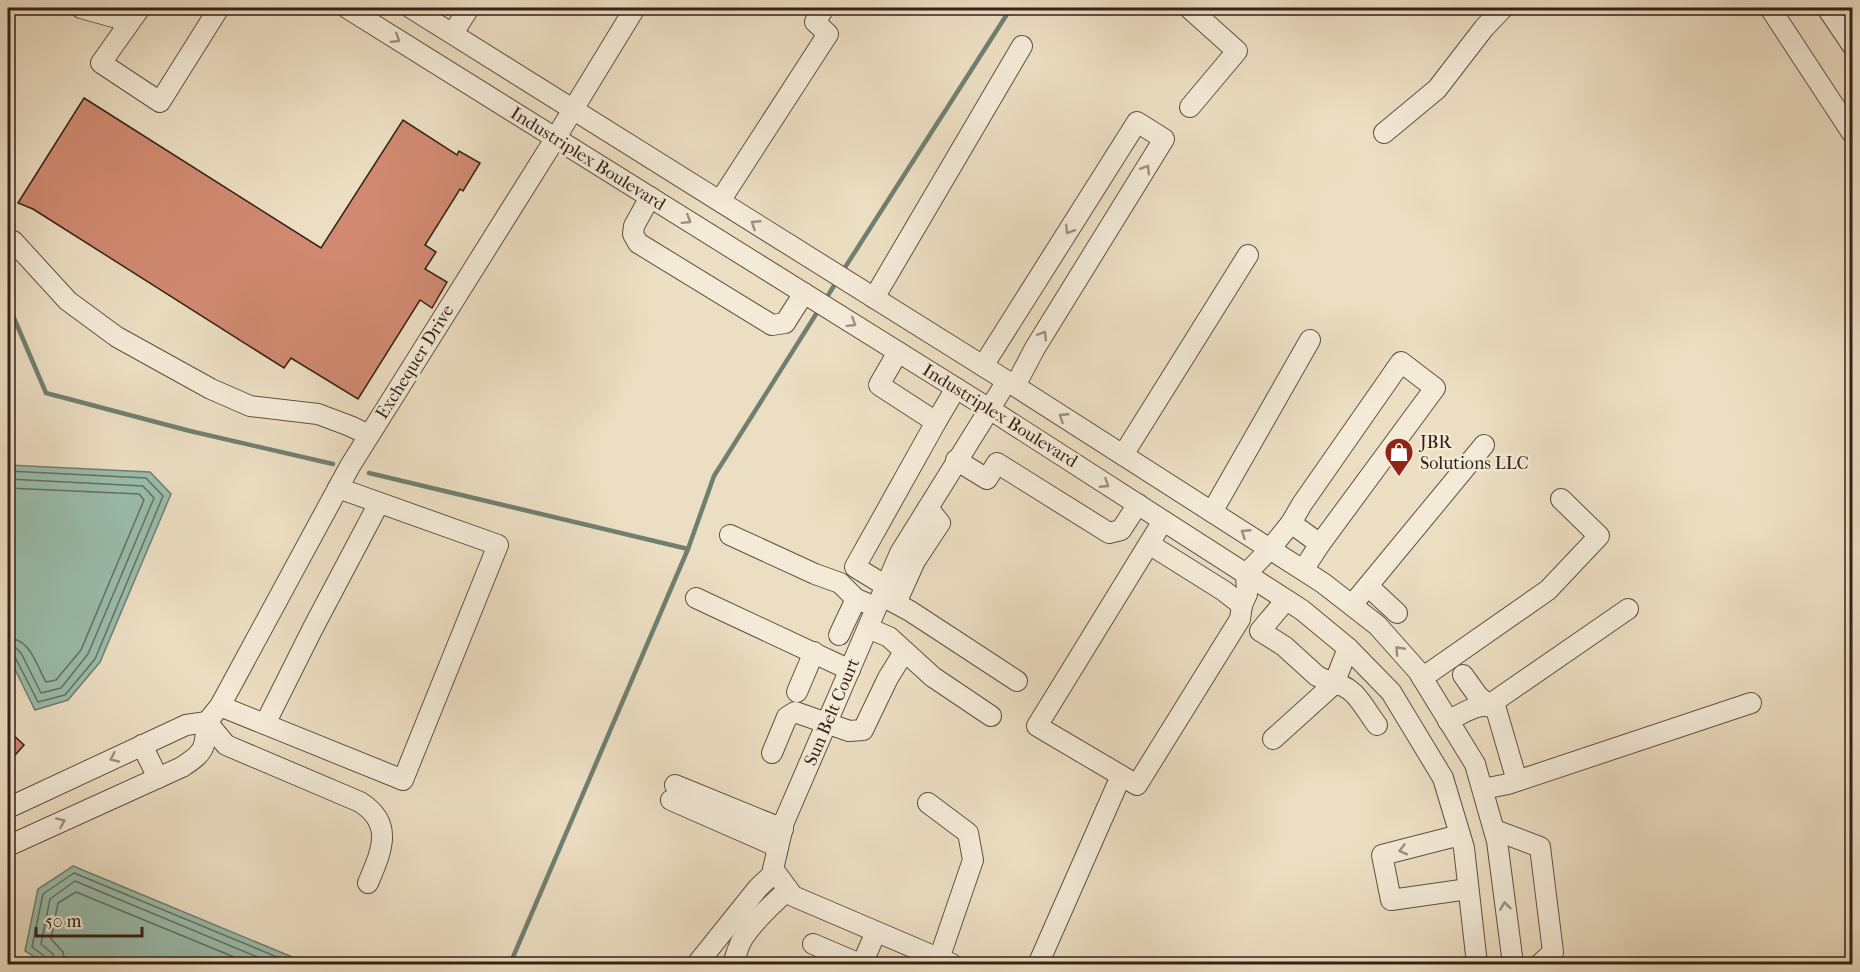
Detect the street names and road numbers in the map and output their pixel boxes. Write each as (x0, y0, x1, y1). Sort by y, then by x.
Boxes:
street label: Industriplex Boulevard (507, 103, 669, 215)
street label: Exchequer Drive (371, 301, 459, 423)
street label: Industriplex Boulevard (919, 360, 1081, 472)
street label: Sun Belt Court (800, 655, 864, 769)

